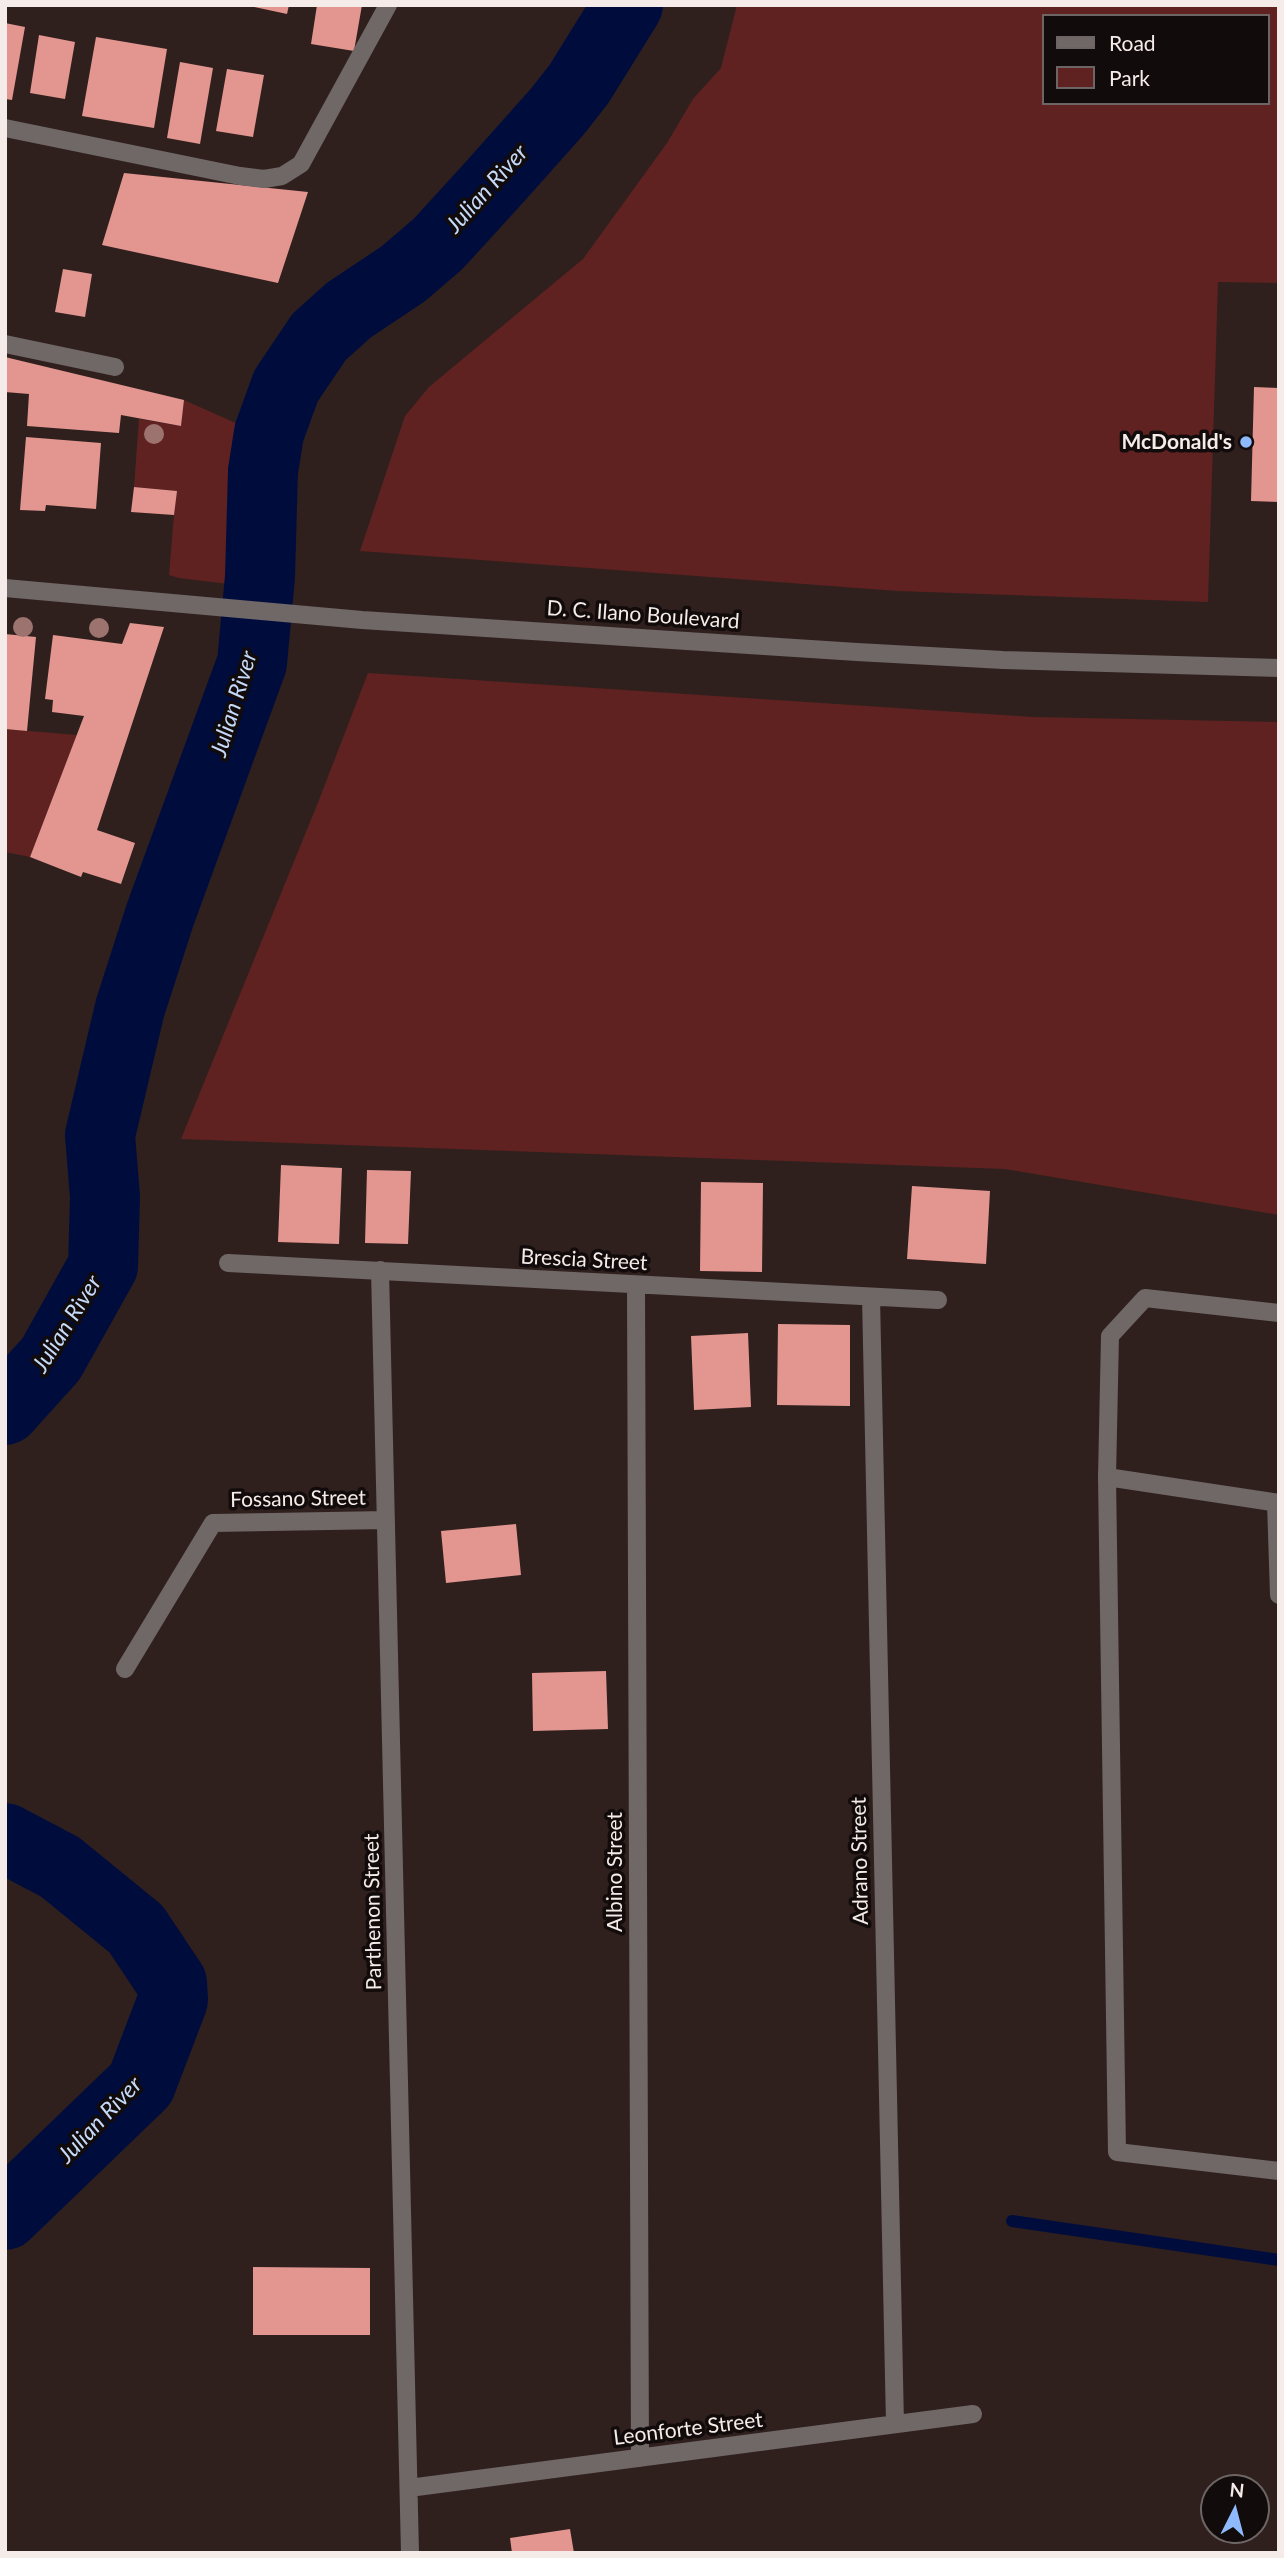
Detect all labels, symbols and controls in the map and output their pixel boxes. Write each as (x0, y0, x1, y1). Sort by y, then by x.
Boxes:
legend (1042, 14, 1270, 105)
text: Road (1109, 30, 1156, 55)
text: Park (1109, 65, 1150, 90)
water label: Julian River (440, 139, 534, 239)
place label: McDonald's (1121, 429, 1232, 455)
marker: McDonald's (1238, 434, 1254, 450)
street label: D. C. Ilano Boulevard (546, 596, 740, 634)
water label: Julian River (205, 648, 263, 760)
street label: Brescia Street (520, 1244, 648, 1276)
water label: Julian River (26, 1270, 108, 1378)
street label: Fossano Street (230, 1485, 366, 1513)
street label: Adrano Street (846, 1797, 874, 1925)
street label: Albino Street (602, 1812, 628, 1932)
street label: Parthenon Street (359, 1833, 387, 1991)
water label: Julian River (52, 2071, 148, 2169)
street label: Leonforte Street (612, 2407, 764, 2451)
north arrow (1200, 2474, 1270, 2544)
text: N (1229, 2477, 1246, 2502)

